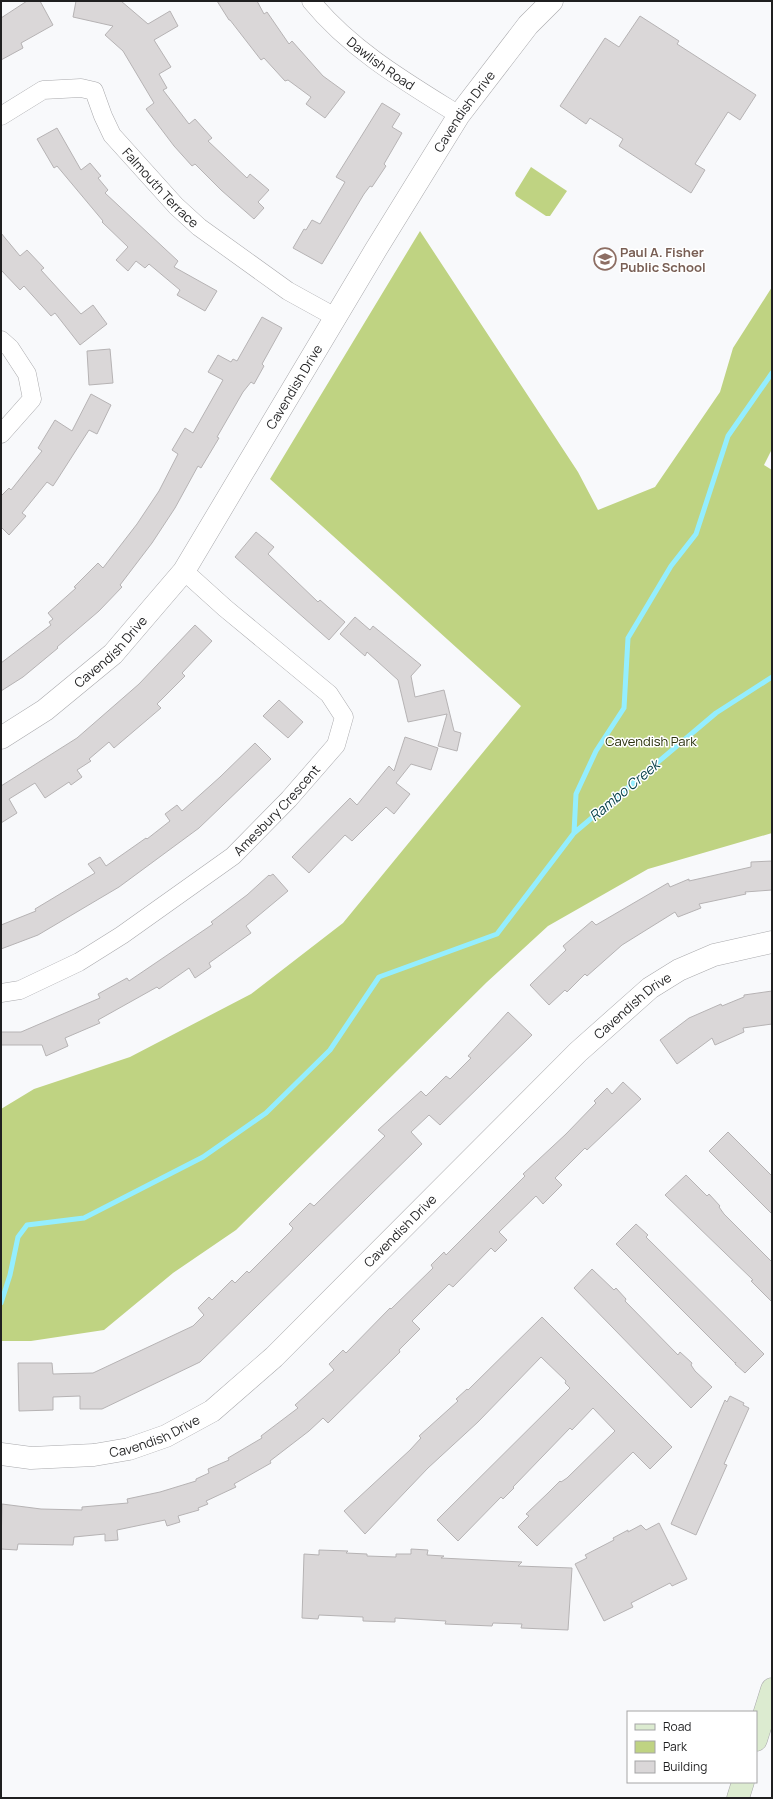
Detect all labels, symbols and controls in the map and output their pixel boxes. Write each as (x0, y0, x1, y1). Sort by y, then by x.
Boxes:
street label: Dawlish Road (343, 33, 418, 94)
street label: Cavendish Drive (429, 66, 499, 155)
street label: Falmouth Terrace (118, 144, 203, 232)
place label: Paul A. Fisher Public School (620, 243, 706, 276)
school or university icon: Paul A. Fisher Public School (592, 246, 618, 272)
street label: Cavendish Drive (262, 341, 327, 433)
street label: Cavendish Drive (70, 612, 151, 692)
park label: Cavendish Park (605, 732, 697, 750)
water label: Rambo Creek (585, 754, 665, 825)
street label: Amesbury Crescent (229, 761, 324, 859)
street label: Cavendish Drive (590, 968, 675, 1043)
street label: Cavendish Drive (360, 1190, 440, 1271)
street label: Cavendish Drive (108, 1410, 203, 1461)
legend (627, 1711, 757, 1783)
text: Road (663, 1718, 691, 1735)
text: Park (663, 1738, 688, 1755)
text: Building (663, 1758, 707, 1775)

